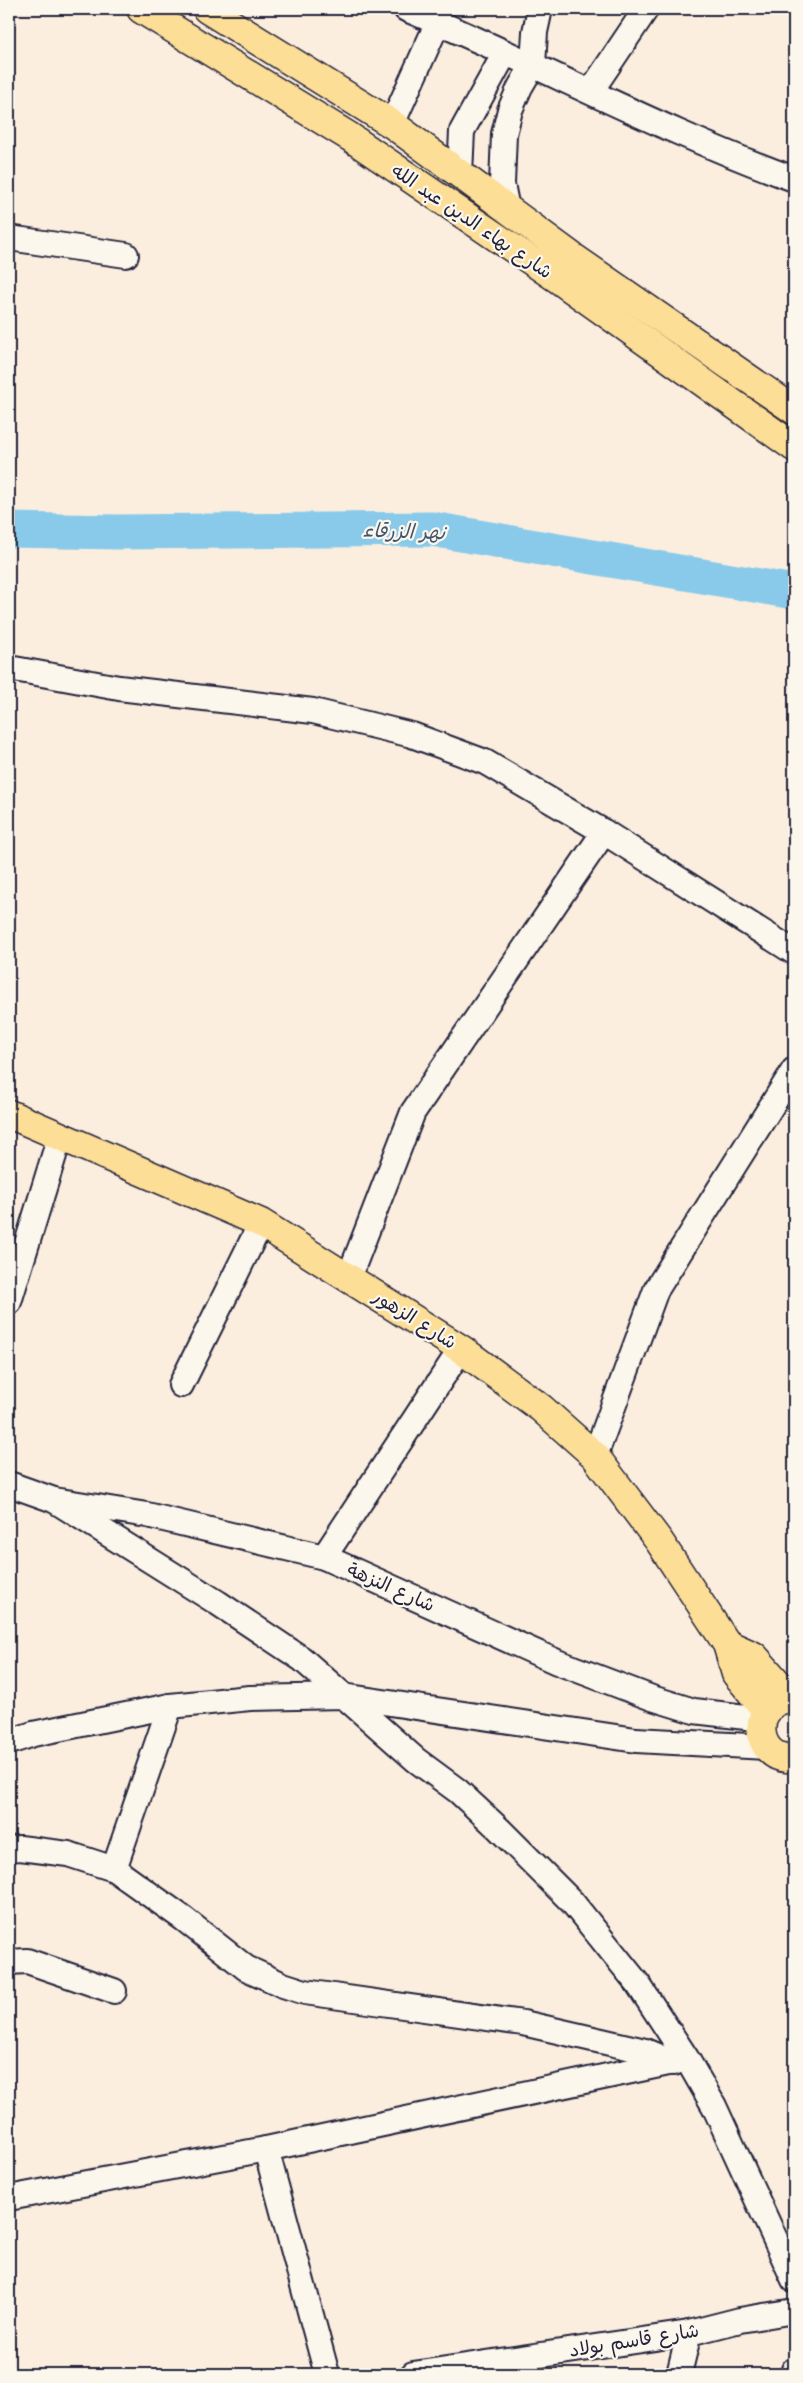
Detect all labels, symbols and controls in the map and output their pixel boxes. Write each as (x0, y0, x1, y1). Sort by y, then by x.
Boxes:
street label: شارع بهاء الدين عبد الله (386, 158, 557, 285)
water label: نهر الزرقاء (362, 517, 448, 546)
street label: شارع الزهور (367, 1283, 462, 1355)
street label: شارع النزهة (343, 1557, 439, 1618)
street label: شارع قاسم بولاد (567, 2317, 701, 2365)

